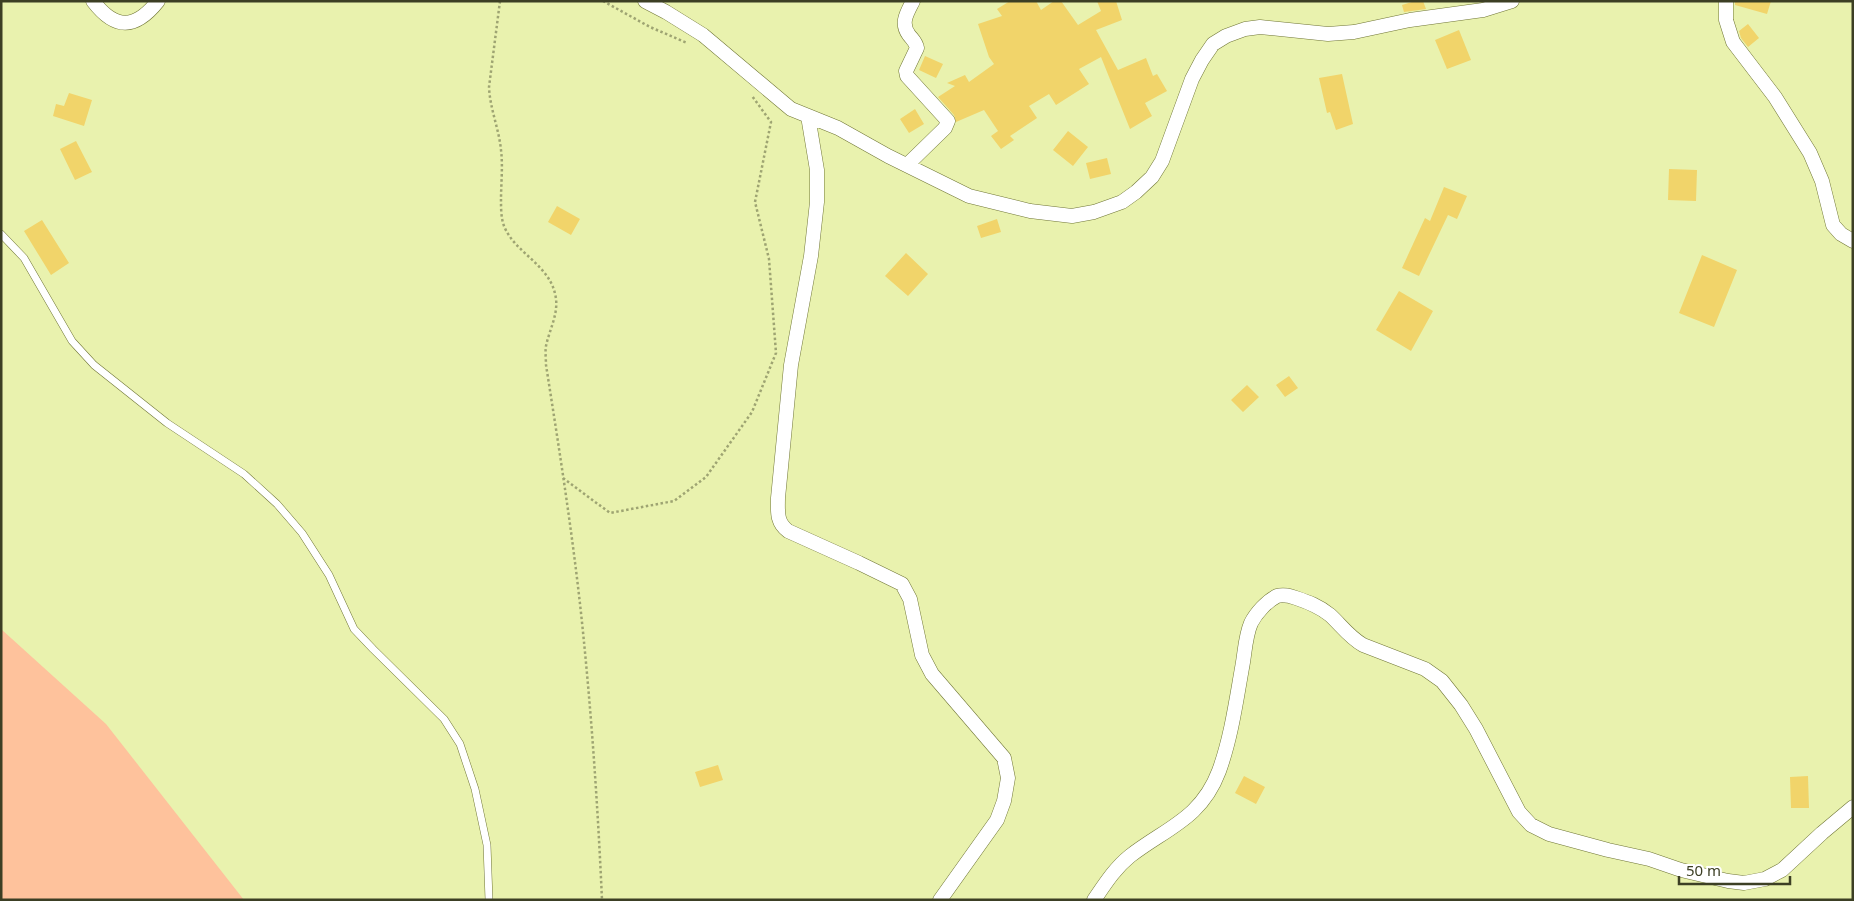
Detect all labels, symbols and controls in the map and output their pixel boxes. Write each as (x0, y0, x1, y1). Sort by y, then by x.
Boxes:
scale bar (1679, 854, 1790, 886)
text: 50 m (1686, 860, 1721, 880)

